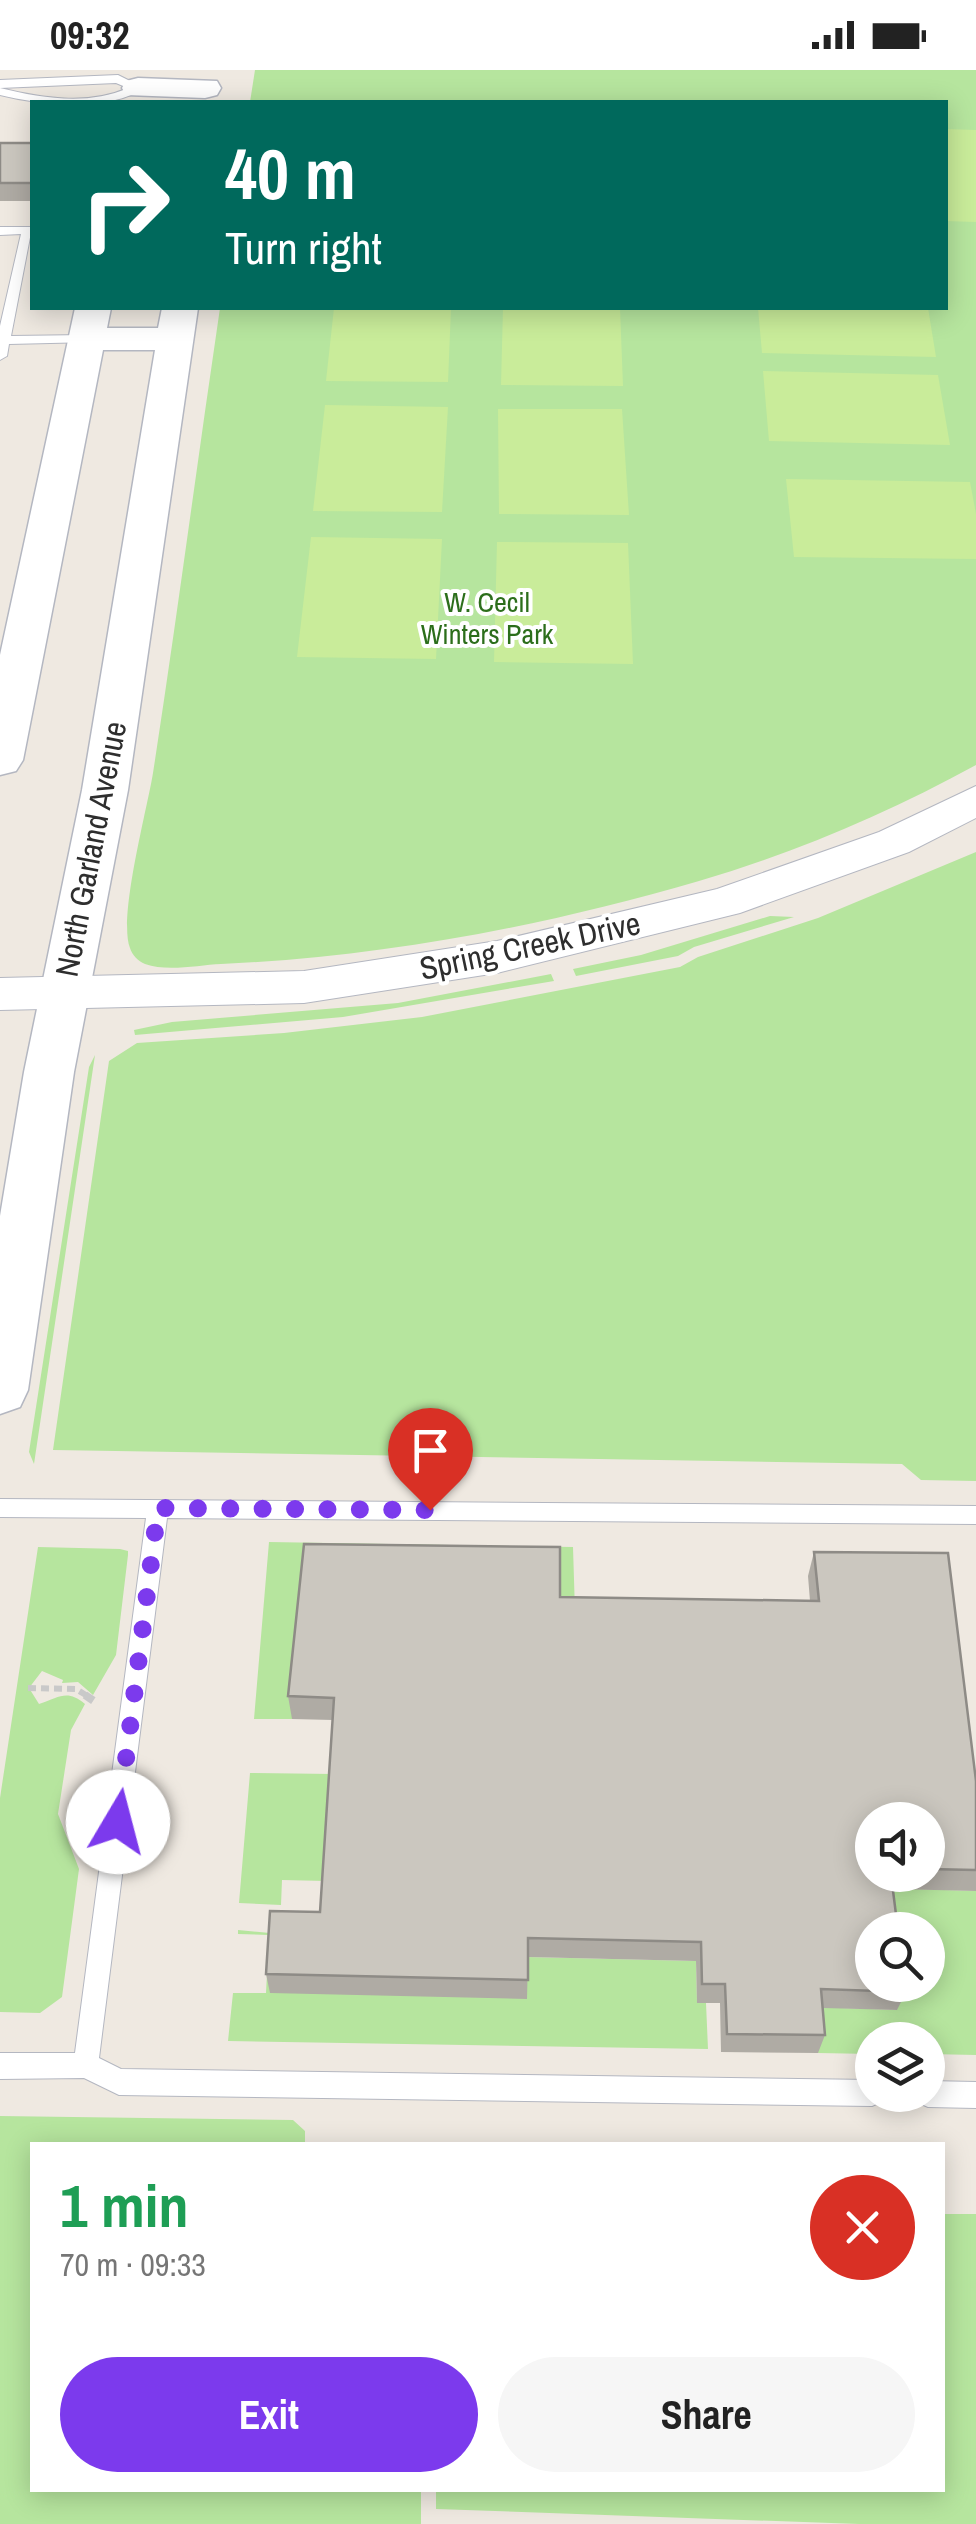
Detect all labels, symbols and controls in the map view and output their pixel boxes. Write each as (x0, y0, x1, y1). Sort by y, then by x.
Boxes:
text: 09:32 (50, 10, 130, 61)
text: 40 m (225, 127, 356, 221)
icon: right (60, 140, 190, 270)
text: Turn right (225, 217, 382, 278)
park label: W. Cecil Winters Park (421, 583, 554, 653)
street label: North Garland Avenue (45, 718, 136, 980)
street label: Spring Creek Drive (416, 901, 644, 990)
pin (388, 1408, 473, 1511)
icon: arrive (403, 1423, 458, 1478)
position arrow (66, 1770, 170, 1874)
map controls (855, 1802, 945, 2112)
button: sound (855, 1802, 945, 1892)
button: search (855, 1912, 945, 2002)
button: layers (855, 2022, 945, 2112)
text: 1 min (60, 2165, 189, 2246)
button: close (810, 2175, 915, 2280)
text: 70 m · 09:33 (60, 2243, 206, 2286)
button: Exit (60, 2357, 478, 2472)
button: Share (498, 2357, 915, 2472)

